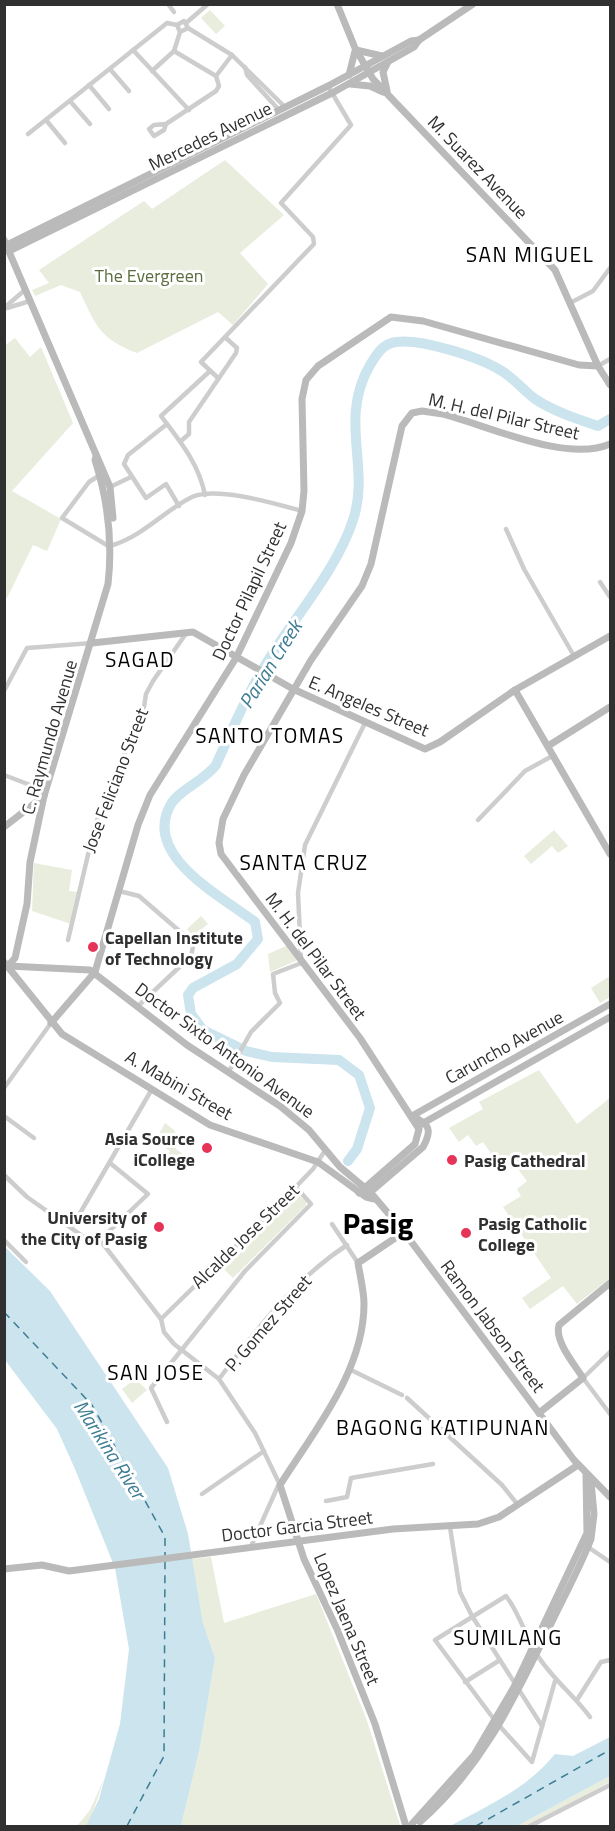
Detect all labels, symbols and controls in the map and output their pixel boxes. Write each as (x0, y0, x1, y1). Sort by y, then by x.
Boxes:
street label: Mercedes Avenue (144, 94, 276, 178)
street label: M. Suarez Avenue (421, 109, 535, 225)
district label: SAN MIGUEL (466, 238, 594, 270)
park label: The Evergreen (95, 262, 203, 289)
street label: M. H. del Pilar Street (426, 386, 583, 447)
street label: Doctor Pilapil Street (205, 516, 293, 665)
water label: Parian Creek (231, 612, 311, 714)
district label: SAGAD (105, 643, 175, 675)
street label: C. Raymundo Avenue (14, 656, 84, 818)
street label: E. Angeles Street (305, 668, 434, 744)
street label: Jose Feliciano Street (75, 703, 155, 856)
district label: SANTO TOMAS (195, 719, 345, 751)
district label: SANTA CRUZ (239, 846, 369, 878)
street label: M. H. del Pilar Street (259, 886, 374, 1026)
place label: Capellan Institute of Technology (105, 924, 243, 972)
marker: Capellan Institute of Technology (86, 940, 100, 954)
street label: Doctor Sixto Antonio Avenue (130, 976, 320, 1124)
street label: Caruncho Avenue (440, 1003, 568, 1091)
street label: A. Mabini Street (120, 1043, 238, 1127)
place label: Asia Source iCollege (105, 1125, 195, 1173)
marker: Asia Source iCollege (200, 1141, 214, 1155)
place label: Pasig Cathedral (464, 1147, 586, 1174)
marker: Pasig Cathedral (445, 1153, 459, 1167)
street label: Alcalde Jose Street (185, 1177, 306, 1295)
district label: Pasig (343, 1200, 413, 1246)
place label: University of the City of Pasig (21, 1204, 148, 1252)
place label: Pasig Catholic College (478, 1210, 587, 1258)
marker: University of the City of Pasig (152, 1220, 166, 1234)
marker: Pasig Catholic College (459, 1226, 473, 1240)
street label: Ramon Jabson Street (434, 1254, 552, 1399)
street label: P. Gomez Street (218, 1268, 318, 1377)
district label: SAN JOSE (107, 1356, 205, 1388)
water label: Marikina River (66, 1393, 155, 1507)
district label: BAGONG KATIPUNAN (336, 1411, 550, 1443)
street label: Doctor Garcia Street (220, 1503, 375, 1549)
street label: Lopez Jaena Street (307, 1549, 387, 1690)
district label: SUMILANG (453, 1621, 563, 1653)

